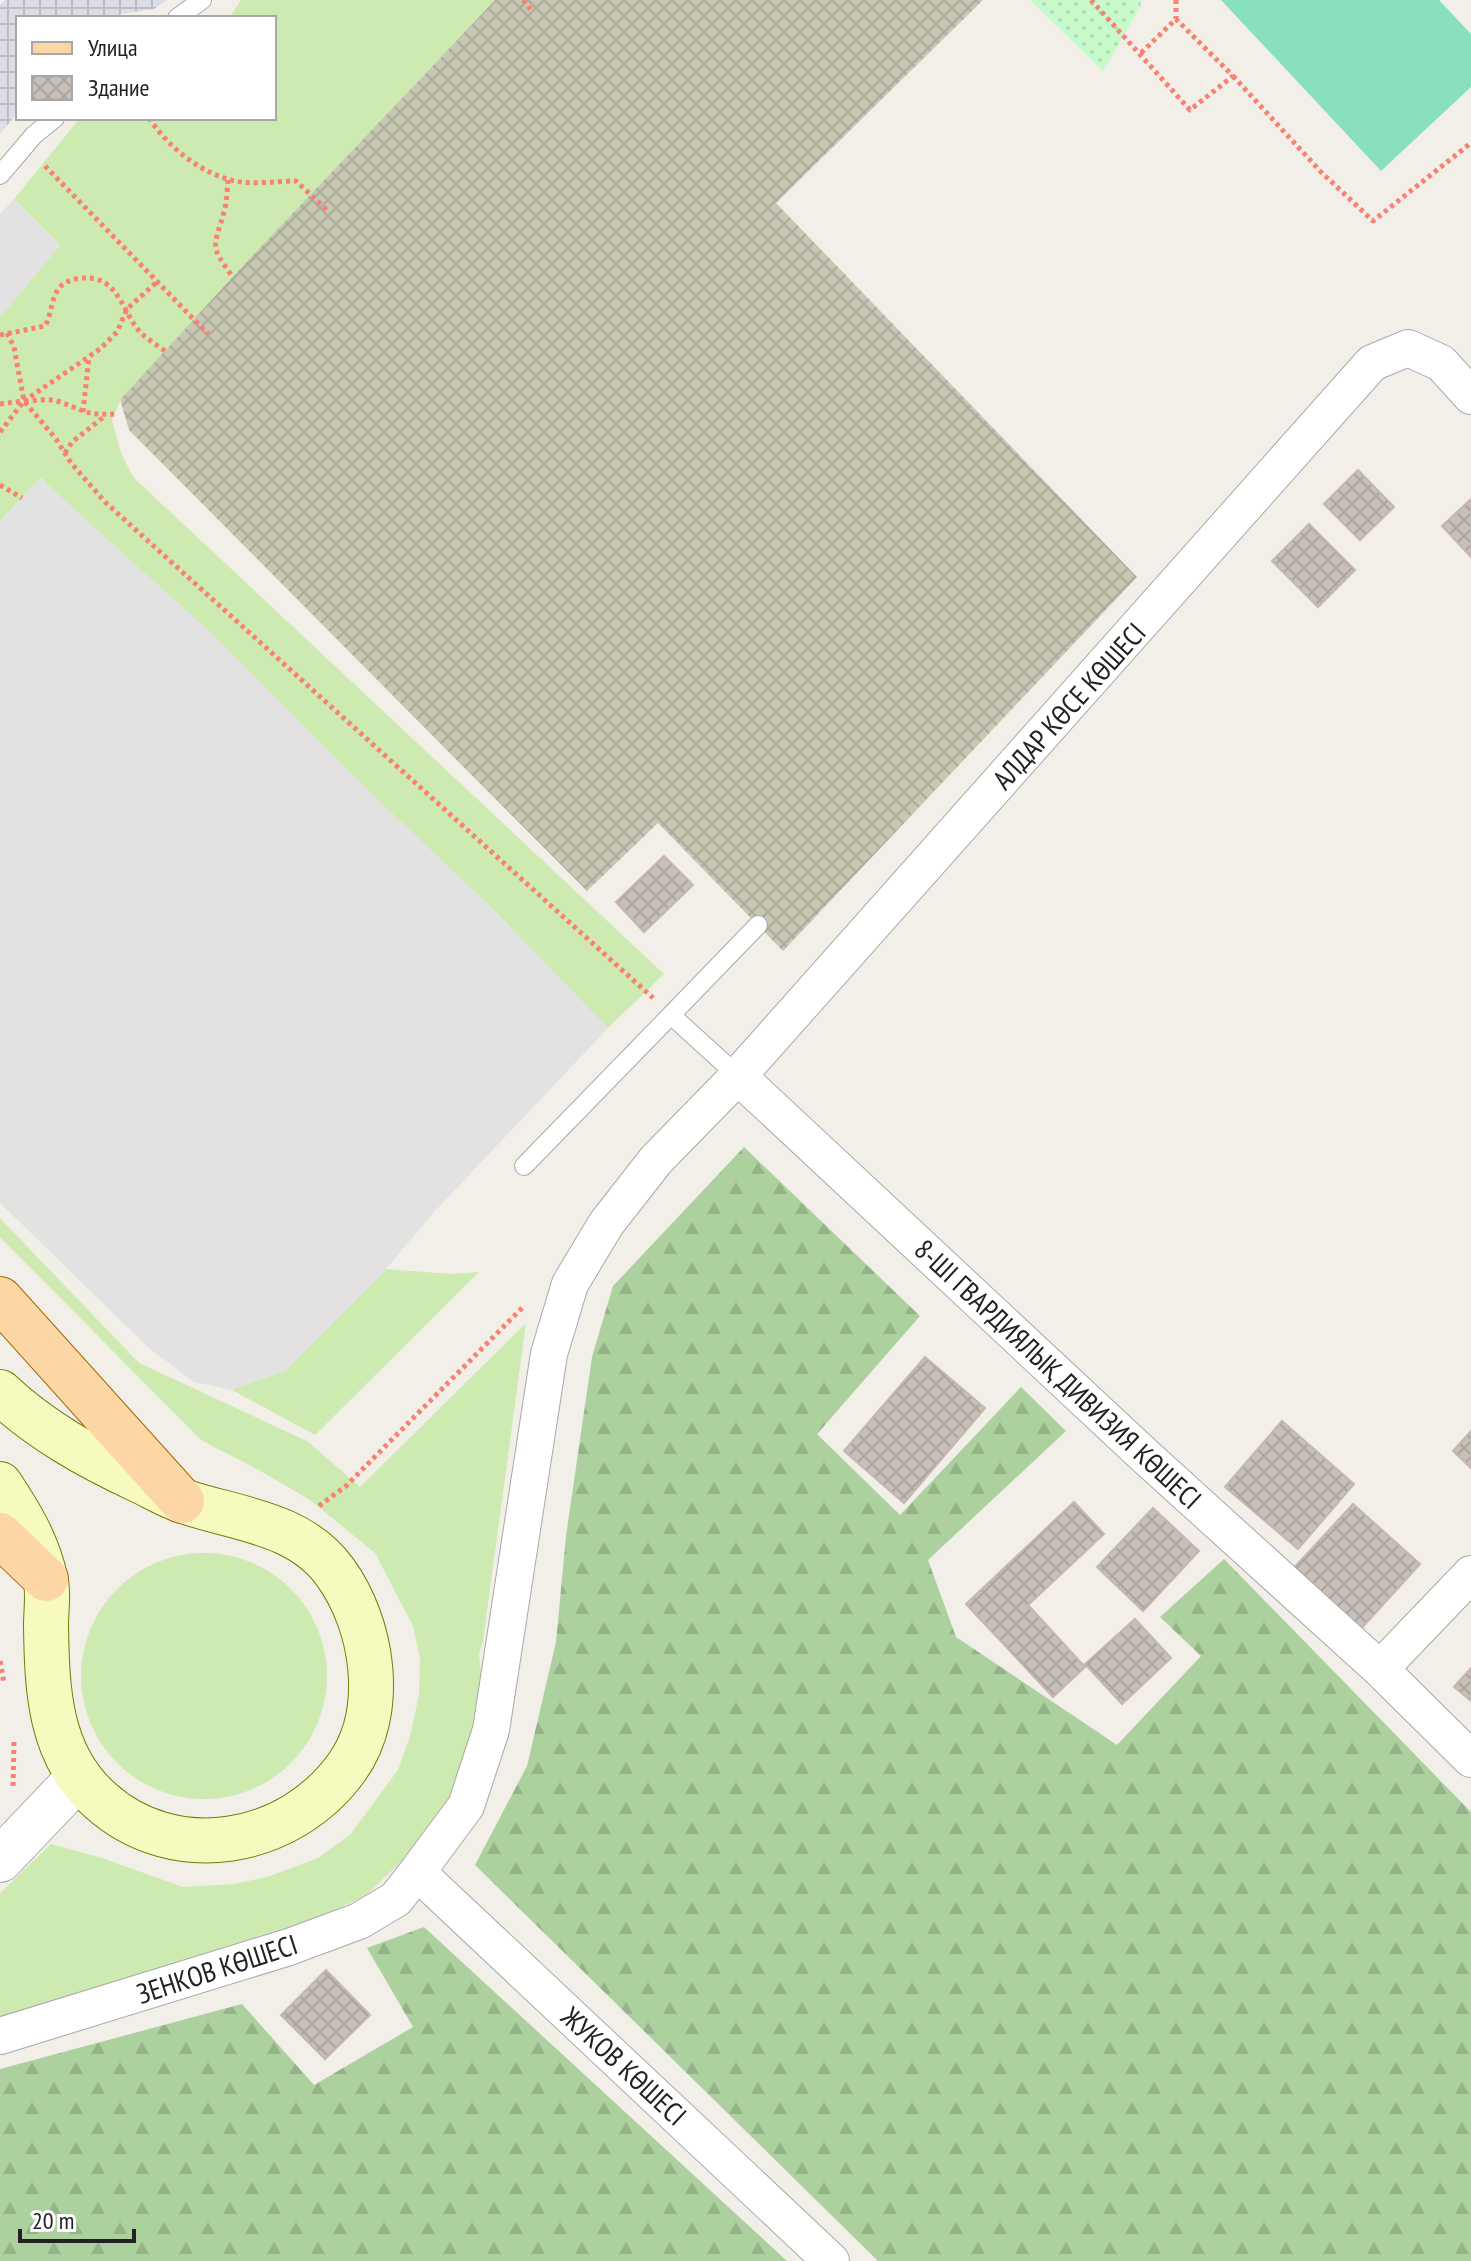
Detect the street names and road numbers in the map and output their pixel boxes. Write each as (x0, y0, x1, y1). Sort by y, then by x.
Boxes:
street label: АЛДАР КӨСЕ КӨШЕСІ (984, 614, 1153, 797)
street label: 8-ШІ ГВАРДИЯЛЫҚ ДИВИЗИЯ КӨШЕСІ (907, 1231, 1210, 1517)
street label: ЗЕНКОВ КӨШЕСІ (132, 1925, 302, 2012)
street label: ЖУКОВ КӨШЕСІ (553, 1998, 695, 2133)

